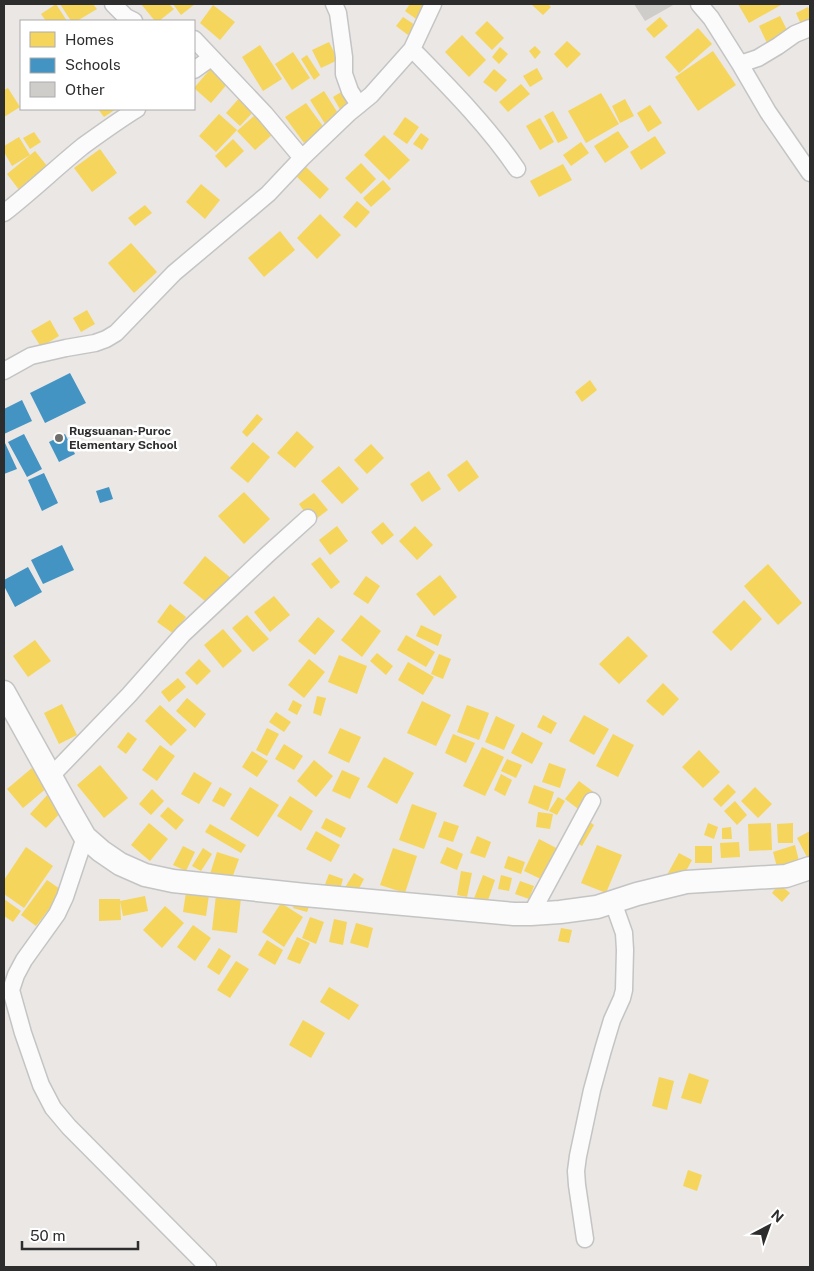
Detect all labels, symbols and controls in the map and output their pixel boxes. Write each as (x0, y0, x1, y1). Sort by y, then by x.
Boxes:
legend (20, 20, 195, 110)
text: Homes (65, 31, 114, 48)
text: Schools (65, 56, 121, 73)
text: Other (65, 81, 105, 98)
place label: Rugsuanan-Puroc Elementary School (69, 424, 178, 452)
marker: Rugsuanan-Puroc Elementary School (53, 432, 65, 444)
north arrow (744, 1201, 794, 1251)
text: N (768, 1207, 787, 1226)
scale bar (22, 1218, 139, 1250)
text: 50 m (30, 1227, 65, 1244)

